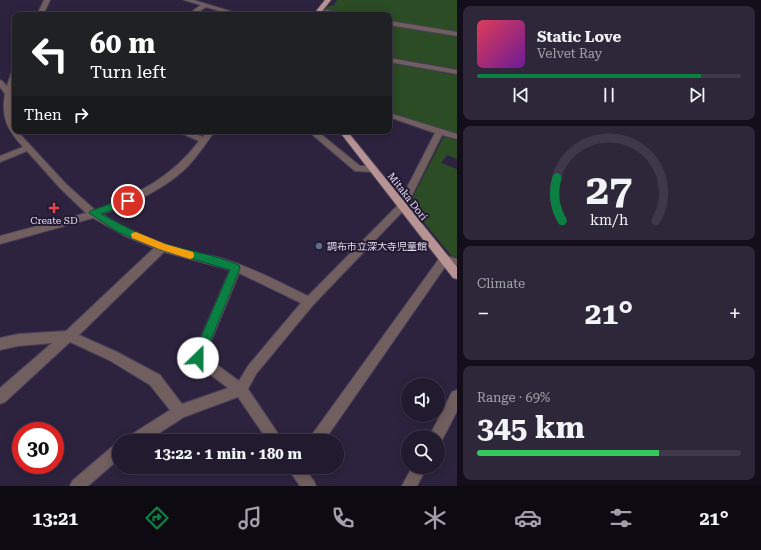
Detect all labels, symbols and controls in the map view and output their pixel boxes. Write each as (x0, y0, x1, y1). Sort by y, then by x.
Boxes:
text: 60 m (90, 27, 155, 60)
icon: left (24, 28, 76, 80)
text: Static Love (537, 28, 621, 46)
text: Velvet Ray (537, 46, 602, 61)
text: Turn left (90, 61, 166, 82)
icon: previous (510, 84, 532, 106)
icon: pause (598, 84, 620, 106)
icon: next (686, 84, 708, 106)
icon: right (70, 104, 92, 126)
text: Then (24, 106, 62, 124)
text: 27 (586, 165, 632, 214)
street label: Mitaka Dori (386, 170, 429, 222)
pin (111, 184, 145, 218)
icon: arrive (117, 190, 139, 212)
marker: Create SD (49, 203, 59, 213)
text: km/h (590, 212, 628, 228)
place label: Create SD (30, 215, 78, 226)
marker: 調布市立深大寺児童館 (314, 241, 324, 251)
place label: 調布市立深大寺児童館 (327, 241, 427, 252)
text: Climate (477, 276, 525, 291)
text: 21° (585, 296, 633, 331)
text: − (477, 301, 489, 326)
text: + (729, 301, 741, 326)
position arrow (177, 337, 219, 379)
map controls (401, 378, 445, 474)
button: sound (401, 378, 445, 422)
text: Range · 69% (477, 390, 550, 405)
text: 345 km (477, 410, 585, 445)
speed limit sign: 30 (12, 422, 64, 474)
button: search (401, 430, 445, 474)
text: 13:22 · 1 min · 180 m (154, 445, 302, 463)
icon: directions (143, 504, 171, 532)
icon: music (236, 504, 264, 532)
icon: phone (329, 504, 357, 532)
icon: climate (421, 504, 449, 532)
icon: car (514, 504, 542, 532)
icon: filters (607, 504, 635, 532)
text: 13:21 (32, 508, 78, 529)
text: 21° (699, 508, 729, 529)

